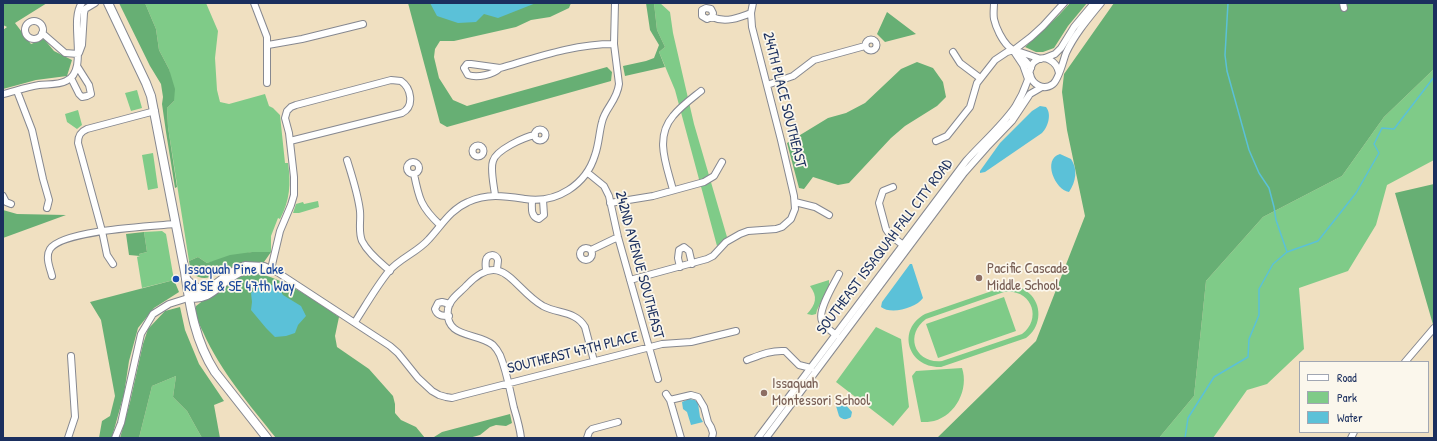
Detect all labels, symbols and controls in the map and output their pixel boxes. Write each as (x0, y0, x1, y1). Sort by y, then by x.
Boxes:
street label: 244TH PLACE SOUTHEAST (758, 30, 810, 170)
street label: SOUTHEAST ISSAQUAH FALL CITY ROAD (813, 156, 957, 338)
street label: 242ND AVENUE SOUTHEAST (611, 189, 667, 341)
place label: Pacific Cascade Middle School (987, 260, 1068, 295)
place label: Issaquah Pine Lake Rd SE & SE 47th Way (184, 261, 295, 296)
marker: Pacific Cascade Middle School (974, 273, 984, 283)
marker: Issaquah Pine Lake Rd SE & SE 47th Way (171, 274, 181, 284)
street label: SOUTHEAST 47TH PLACE (506, 328, 640, 378)
legend (1299, 361, 1429, 433)
text: Road (1337, 369, 1357, 386)
place label: Issaquah Montessori School (772, 375, 870, 410)
marker: Issaquah Montessori School (759, 388, 769, 398)
text: Park (1337, 389, 1357, 406)
text: Water (1337, 409, 1363, 426)

